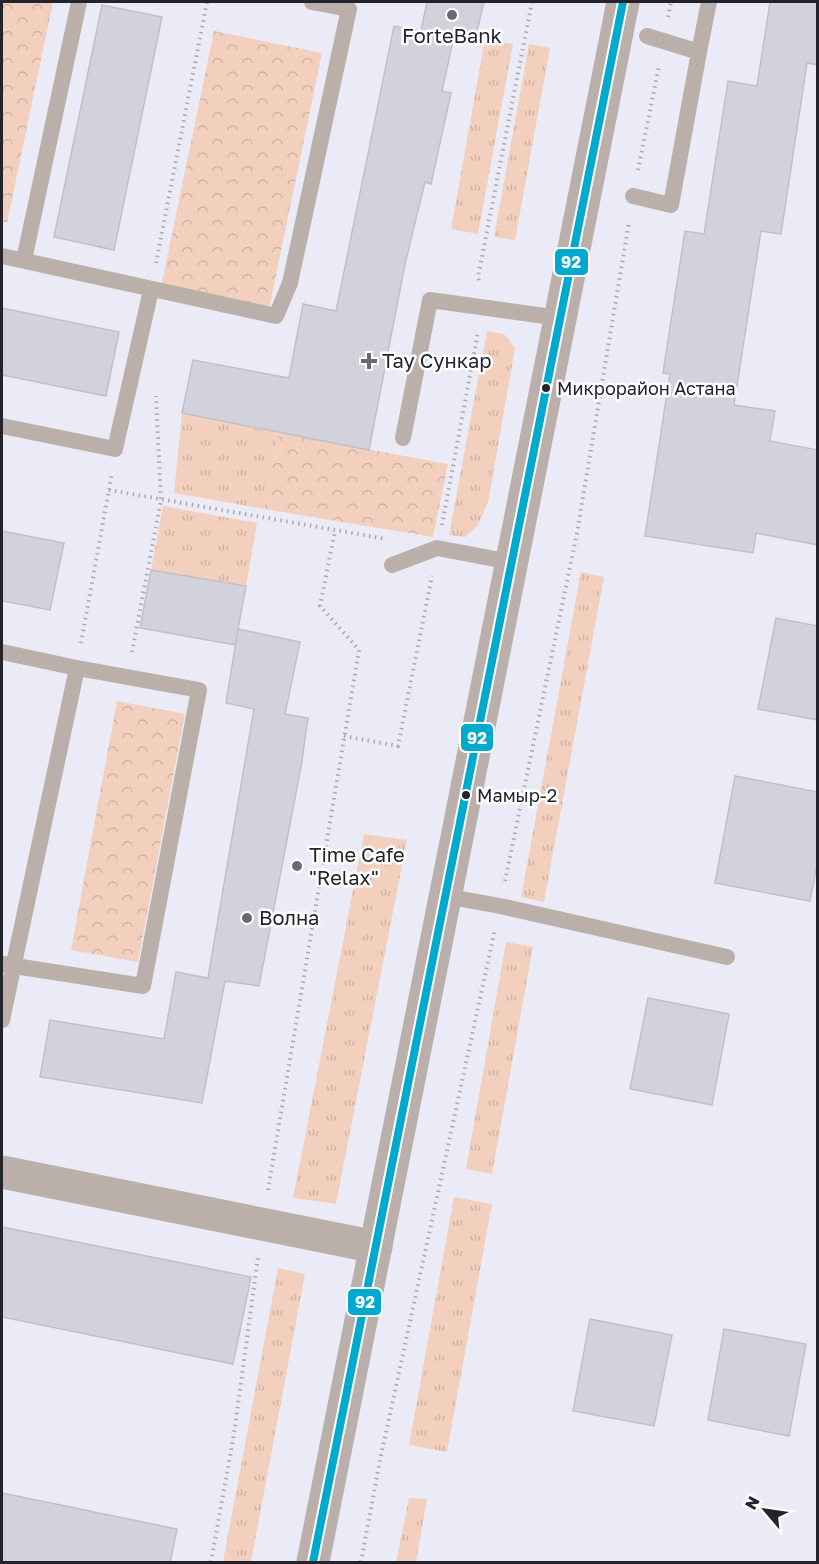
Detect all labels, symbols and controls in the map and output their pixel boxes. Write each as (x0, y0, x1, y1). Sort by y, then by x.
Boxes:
marker: ForteBank (445, 8, 459, 22)
place label: ForteBank (402, 23, 502, 47)
line badge: 92 (554, 248, 589, 276)
text: 92 (561, 252, 581, 272)
place label: Тау Сункар (382, 348, 492, 372)
marker: Тау Сункар (360, 352, 378, 370)
place label: Микрорайон Астана (557, 377, 736, 399)
marker: Микрорайон Астана (540, 382, 552, 394)
line badge: 92 (460, 723, 494, 752)
text: 92 (467, 728, 487, 748)
place label: Мамыр-2 (477, 784, 557, 806)
marker: Мамыр-2 (460, 789, 472, 801)
place label: Time Cafe "Relax" (309, 842, 405, 889)
marker: Time Cafe "Relax" (290, 859, 304, 873)
place label: Волна (259, 905, 319, 929)
marker: Волна (240, 911, 254, 925)
line badge: 92 (347, 1288, 382, 1316)
text: 92 (355, 1292, 375, 1312)
north arrow (735, 1480, 795, 1540)
text: N (740, 1493, 764, 1513)

